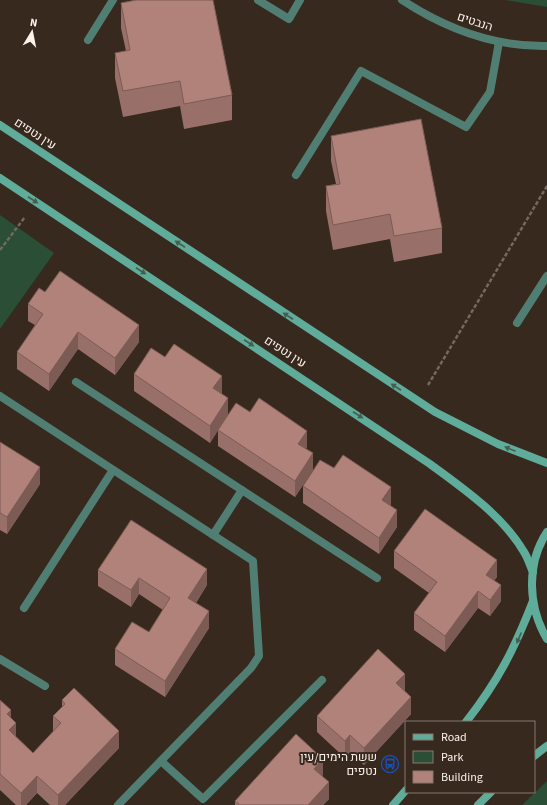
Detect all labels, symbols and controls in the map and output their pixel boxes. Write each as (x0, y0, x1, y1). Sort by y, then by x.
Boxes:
street label: הנבטים (455, 8, 495, 36)
north arrow (12, 12, 52, 52)
text: N (29, 15, 39, 31)
street label: עין נטפים (11, 114, 59, 154)
one-way arrow (27, 196, 38, 204)
one-way arrow (174, 240, 185, 248)
one-way arrow (135, 268, 147, 275)
one-way arrow (283, 312, 293, 320)
street label: עין נטפים (261, 332, 309, 372)
one-way arrow (244, 339, 255, 347)
one-way arrow (391, 383, 402, 391)
one-way arrow (353, 411, 363, 419)
one-way arrow (505, 446, 516, 452)
one-way arrow (516, 632, 522, 643)
legend (405, 721, 535, 793)
text: Road (441, 729, 467, 746)
place label: ששת הימים/עין נטפים (300, 749, 377, 780)
text: Park (441, 749, 463, 766)
bus stop icon: ששת הימים/עין נטפים (380, 754, 400, 774)
text: Building (441, 769, 483, 786)

